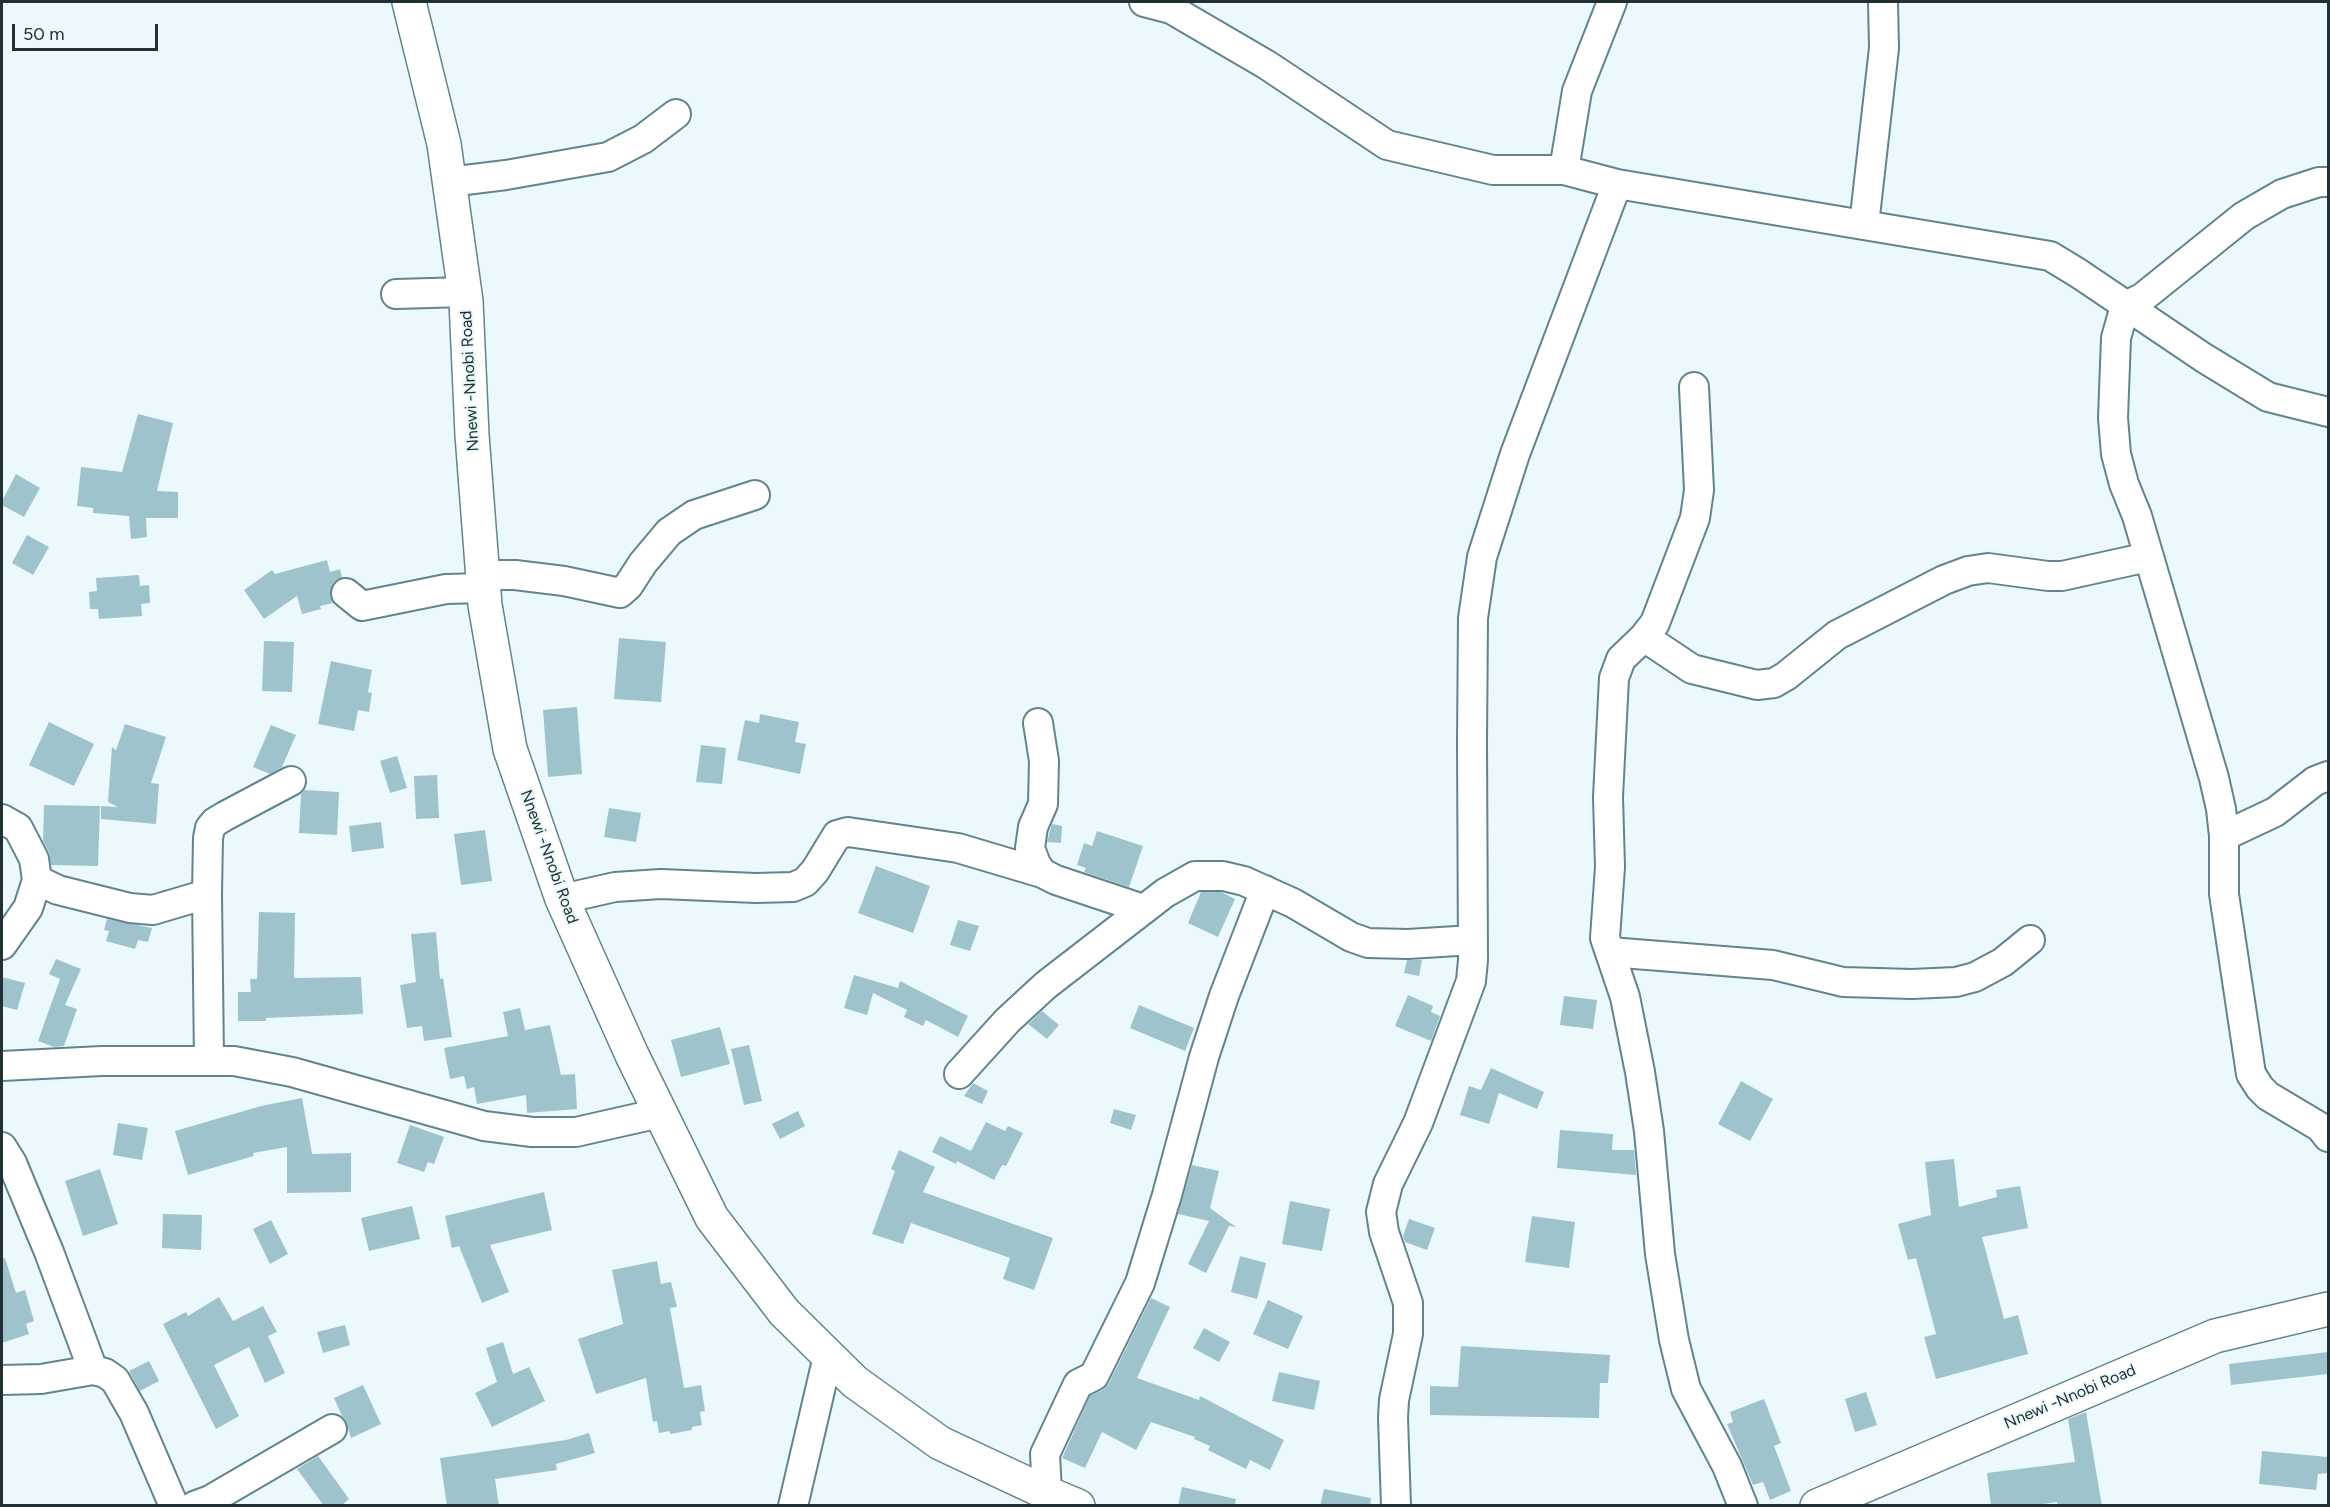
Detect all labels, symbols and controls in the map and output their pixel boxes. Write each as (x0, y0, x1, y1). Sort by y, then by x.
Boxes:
scale bar (15, 12, 160, 50)
text: 50 m (23, 23, 65, 45)
street label: Nnewi -Nnobi Road (457, 310, 483, 452)
street label: Nnewi -Nnobi Road (516, 787, 582, 927)
street label: Nnewi -Nnobi Road (2001, 1361, 2139, 1433)

